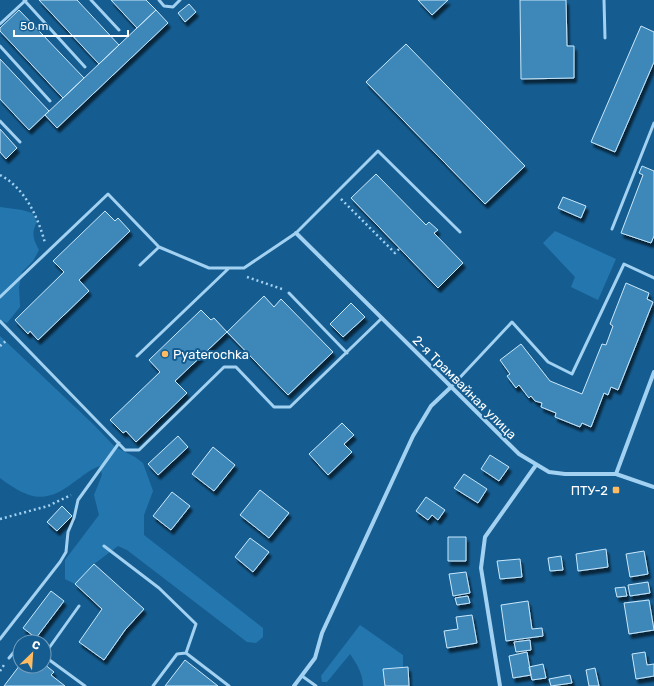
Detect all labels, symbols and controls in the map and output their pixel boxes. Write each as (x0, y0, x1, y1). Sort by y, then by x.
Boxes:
scale bar (14, 12, 128, 38)
text: 50 m (20, 19, 48, 33)
street label: 2-я Трамвайная улица (410, 332, 520, 442)
place label: Pyaterochka (173, 347, 249, 362)
marker: Pyaterochka (160, 349, 170, 359)
place label: ПТУ-2 (571, 483, 608, 498)
marker: ПТУ-2 (611, 485, 621, 495)
north arrow (12, 634, 52, 674)
text: С (30, 638, 43, 653)

